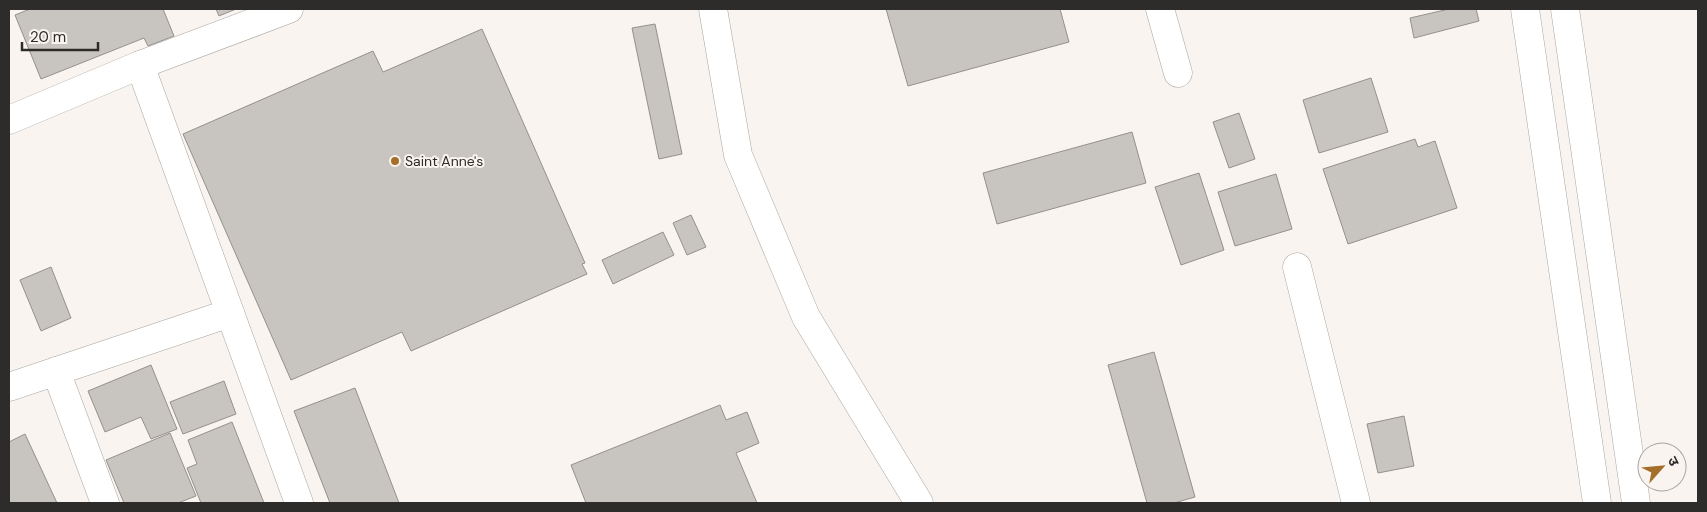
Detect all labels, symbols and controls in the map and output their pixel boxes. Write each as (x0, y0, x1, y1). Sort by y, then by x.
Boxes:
scale bar (22, 20, 99, 52)
text: 20 m (30, 27, 66, 47)
place label: Saint Anne's (405, 152, 483, 170)
marker: Saint Anne's (389, 155, 401, 167)
north arrow (1637, 442, 1687, 492)
text: उ (1664, 453, 1684, 470)

